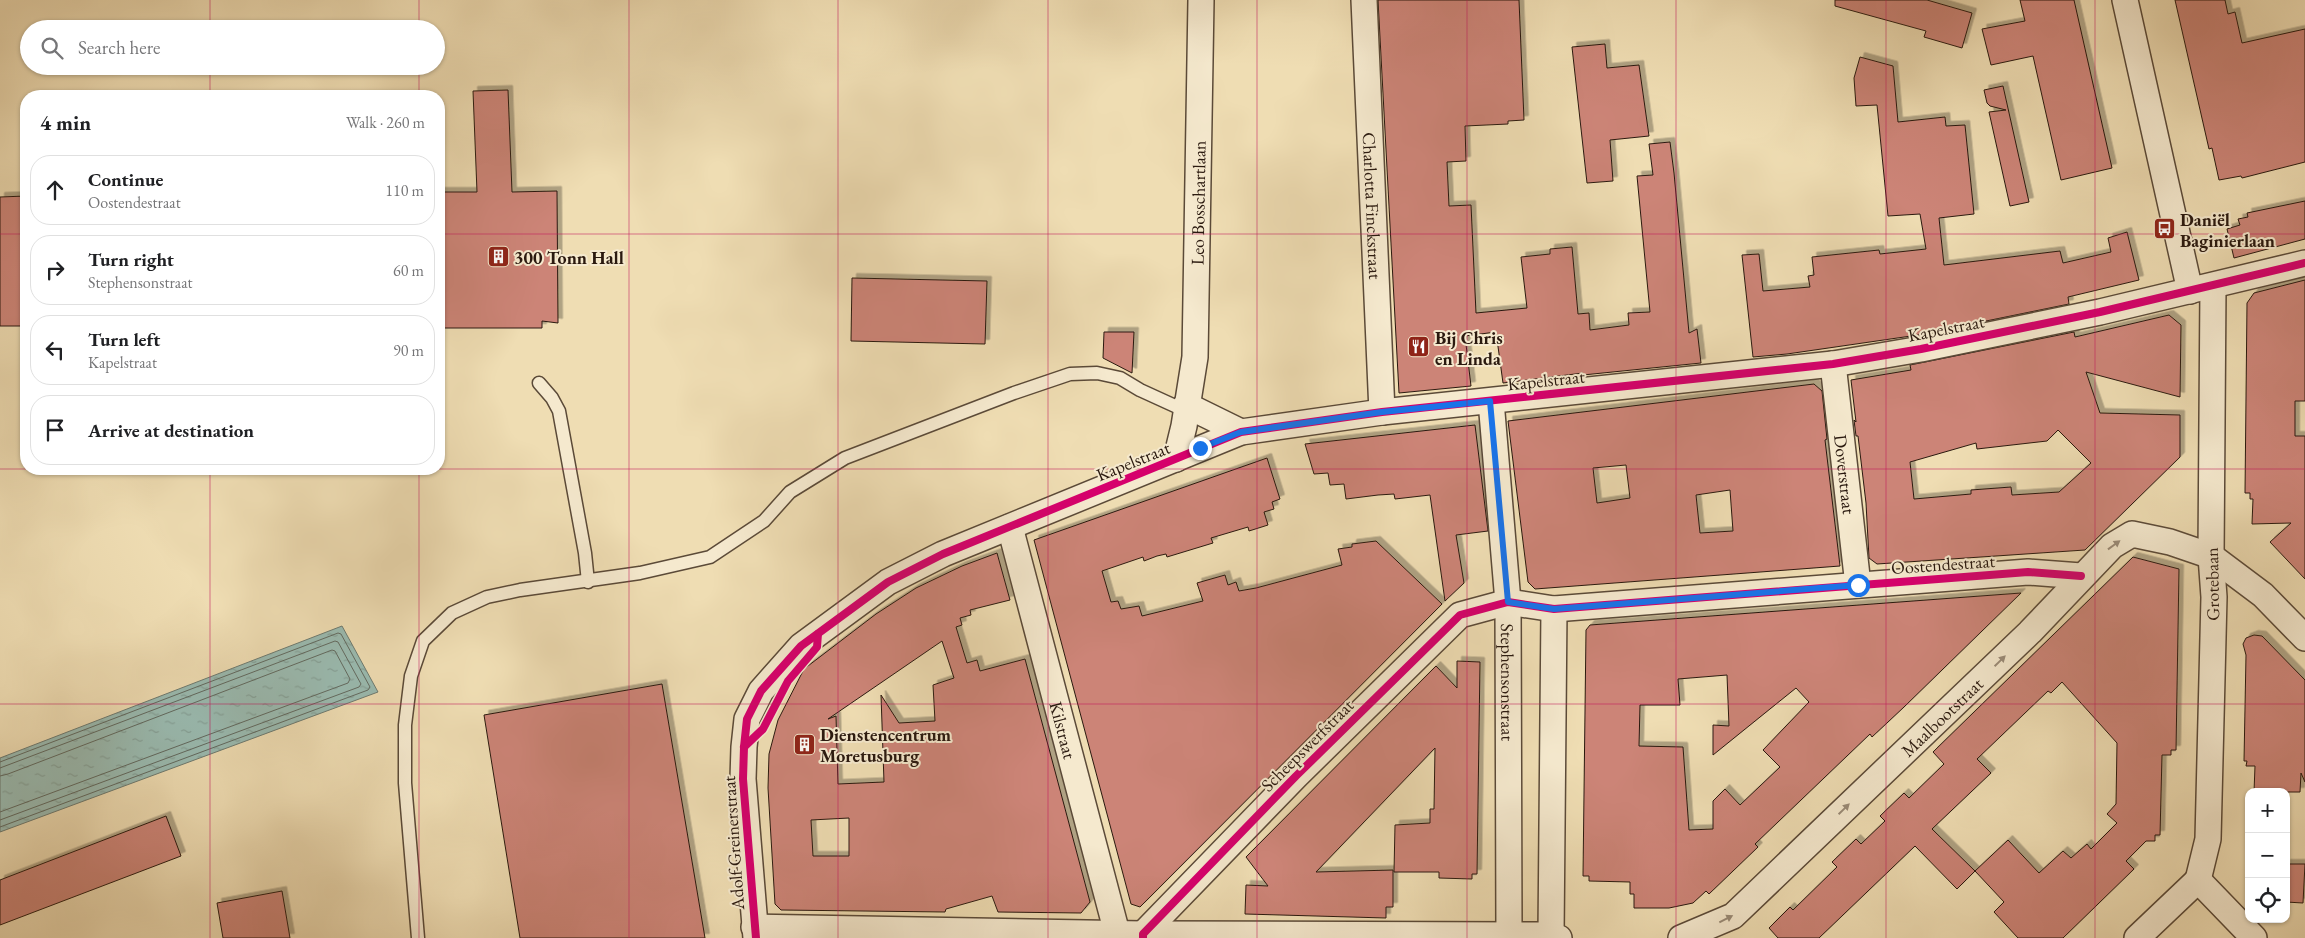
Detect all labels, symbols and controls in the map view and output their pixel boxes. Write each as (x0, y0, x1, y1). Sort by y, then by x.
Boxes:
search box (20, 20, 445, 75)
icon: search (38, 34, 66, 62)
text: Search here (78, 35, 160, 60)
text: 4 min (40, 109, 91, 136)
text: Walk · 260 m (346, 112, 425, 133)
street label: Charlotta Finckstraat (1358, 132, 1388, 280)
street label: Leo Bosschartlaan (1185, 140, 1210, 265)
text: Continue (88, 167, 163, 192)
icon: ahead (41, 176, 69, 204)
text: 110 m (385, 180, 424, 201)
text: Oostendestraat (88, 192, 181, 213)
place label: Daniël Baginierlaan (2180, 208, 2275, 252)
bus stop icon: Daniël Baginierlaan (2152, 217, 2176, 241)
building icon: 300 Tonn Hall (486, 245, 510, 269)
place label: 300 Tonn Hall (514, 246, 624, 269)
text: Turn right (88, 247, 174, 272)
icon: right (41, 256, 69, 284)
text: 60 m (393, 260, 424, 281)
text: Stephensonstraat (88, 272, 193, 293)
street label: Kapelstraat (1906, 309, 1987, 347)
place label: Bij Chris en Linda (1435, 326, 1503, 370)
text: Turn left (88, 327, 160, 352)
restaurant icon: Bij Chris en Linda (1407, 335, 1431, 359)
icon: left (41, 336, 69, 364)
text: 90 m (393, 340, 424, 361)
text: Kapelstraat (88, 352, 157, 373)
street label: Kapelstraat (1506, 364, 1586, 395)
icon: arrive (41, 416, 69, 444)
text: Arrive at destination (88, 418, 254, 443)
street label: Doverstraat (1830, 433, 1861, 516)
street label: Kapelstraat (1093, 436, 1174, 486)
route end (1189, 437, 1212, 460)
one-way arrow (2107, 540, 2121, 550)
street label: Grotebaan (2200, 547, 2224, 621)
street label: Oostendestraat (1890, 549, 1996, 579)
route start (1847, 574, 1870, 597)
street label: Stephensonstraat (1497, 623, 1520, 742)
one-way arrow (1994, 655, 2006, 667)
street label: Maalbootstraat (1896, 672, 1988, 761)
street label: Scheepswerfstraat (1256, 693, 1359, 796)
street label: Kilstraat (1045, 699, 1082, 762)
place label: Dienstencentrum Moretusburg (820, 723, 952, 767)
building icon: Dienstencentrum Moretusburg (792, 732, 816, 756)
street label: Adolf Greinerstraat (717, 775, 749, 912)
map controls (2245, 788, 2290, 923)
button: + (2245, 788, 2290, 833)
one-way arrow (1838, 803, 1850, 815)
button: − (2245, 833, 2290, 878)
button: locate (2245, 878, 2290, 923)
one-way arrow (1718, 915, 1733, 923)

